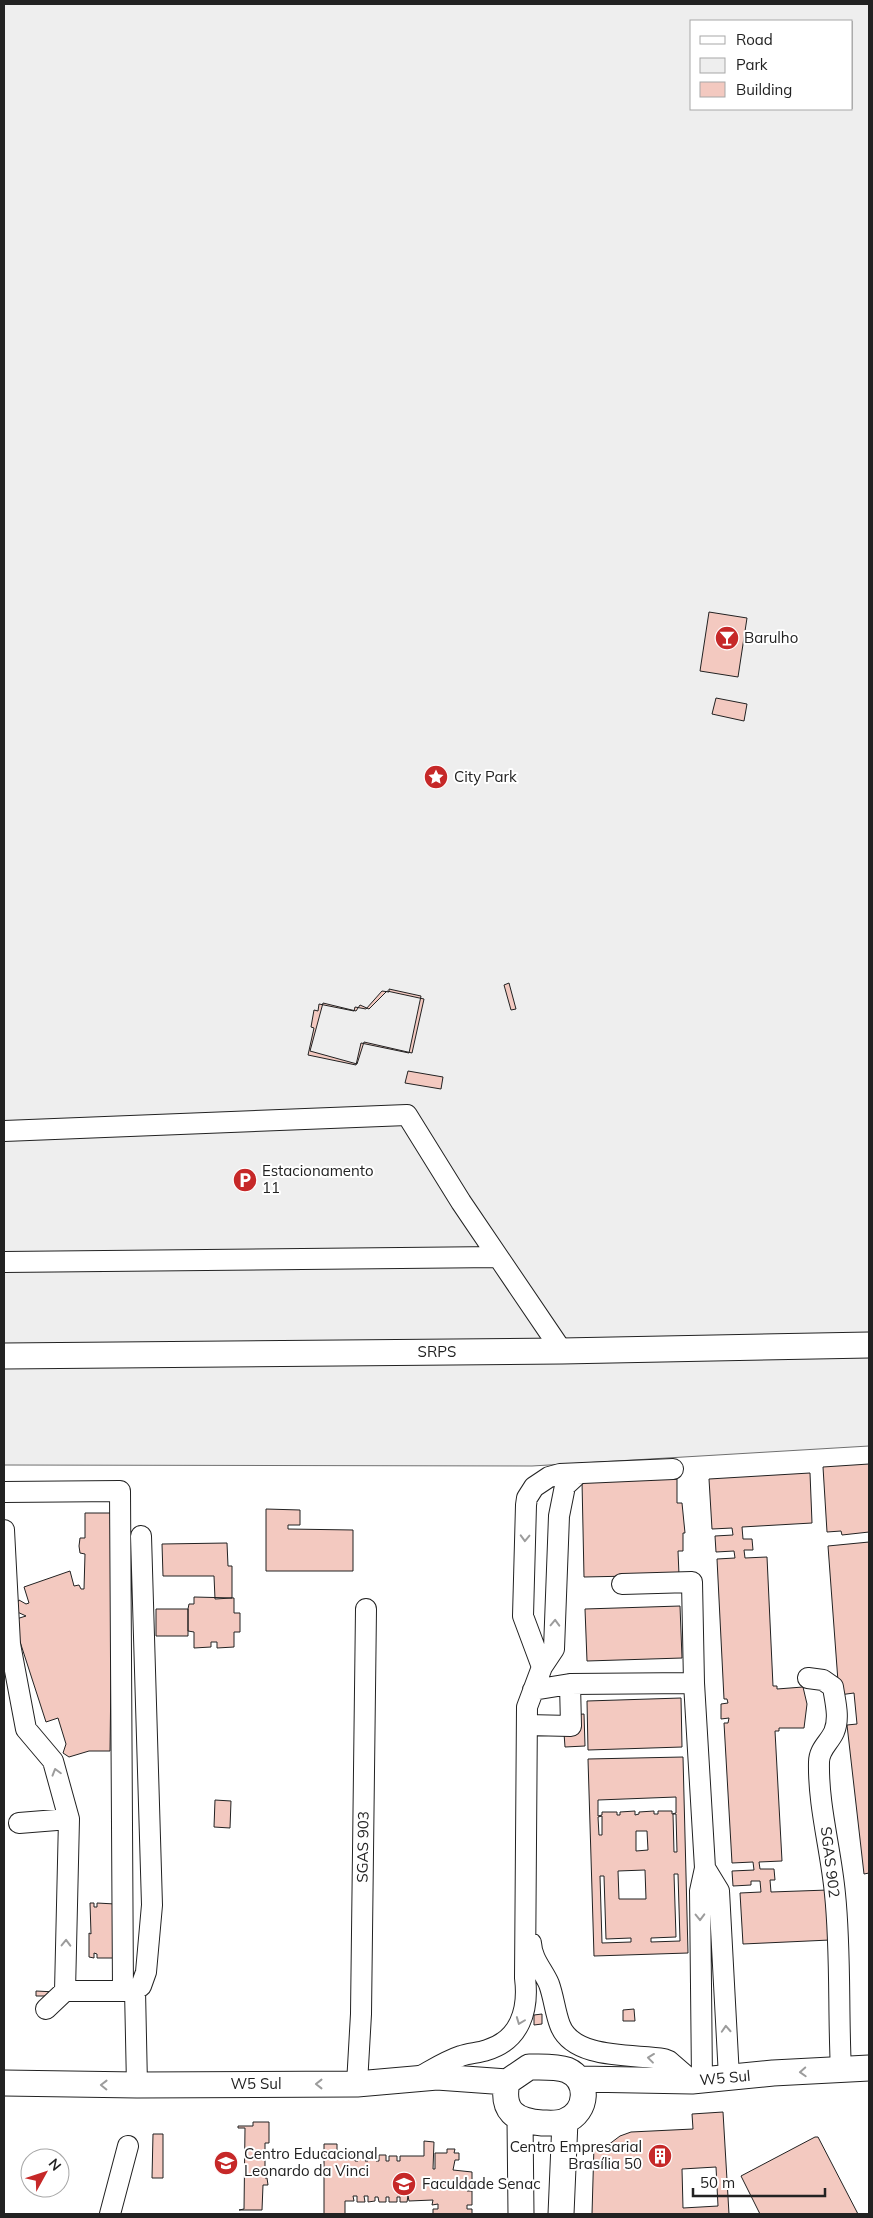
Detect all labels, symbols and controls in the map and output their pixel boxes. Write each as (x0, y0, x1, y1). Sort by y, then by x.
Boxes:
legend (690, 20, 853, 110)
text: Road (736, 30, 773, 49)
text: Park (736, 55, 768, 74)
text: Building (736, 80, 792, 99)
bar icon: Barulho (714, 625, 740, 651)
place label: Barulho (744, 628, 798, 647)
place icon: City Park (423, 764, 449, 790)
place label: City Park (454, 767, 517, 786)
place label: Estacionamento 11 (262, 1161, 374, 1197)
parking icon: Estacionamento 11 (232, 1167, 258, 1193)
street label: SRPS (418, 1342, 456, 1361)
one-way arrow (520, 1535, 531, 1543)
one-way arrow (550, 1618, 560, 1626)
one-way arrow (51, 1767, 62, 1776)
street label: SGAS 903 (352, 1811, 373, 1883)
street label: SGAS 902 (817, 1825, 844, 1899)
one-way arrow (695, 1913, 705, 1921)
one-way arrow (61, 1939, 71, 1946)
one-way arrow (516, 2017, 526, 2025)
one-way arrow (721, 2024, 732, 2032)
one-way arrow (647, 2053, 655, 2064)
street label: W5 Sul (699, 2066, 751, 2089)
one-way arrow (799, 2066, 807, 2077)
street label: W5 Sul (230, 2074, 282, 2093)
one-way arrow (99, 2079, 107, 2090)
one-way arrow (314, 2079, 322, 2089)
place label: Centro Empresarial Brasília 50 (510, 2137, 642, 2173)
building icon: Centro Empresarial Brasília 50 (647, 2143, 673, 2169)
place label: Centro Educacional Leonardo da Vinci (244, 2144, 377, 2180)
north arrow (20, 2148, 70, 2198)
school or university icon: Centro Educacional Leonardo da Vinci (213, 2150, 239, 2176)
text: N (45, 2155, 65, 2174)
scale bar (693, 2166, 826, 2198)
school or university icon: Faculdade Senac (391, 2171, 417, 2197)
text: 50 m (700, 2173, 735, 2192)
place label: Faculdade Senac (422, 2174, 541, 2193)

